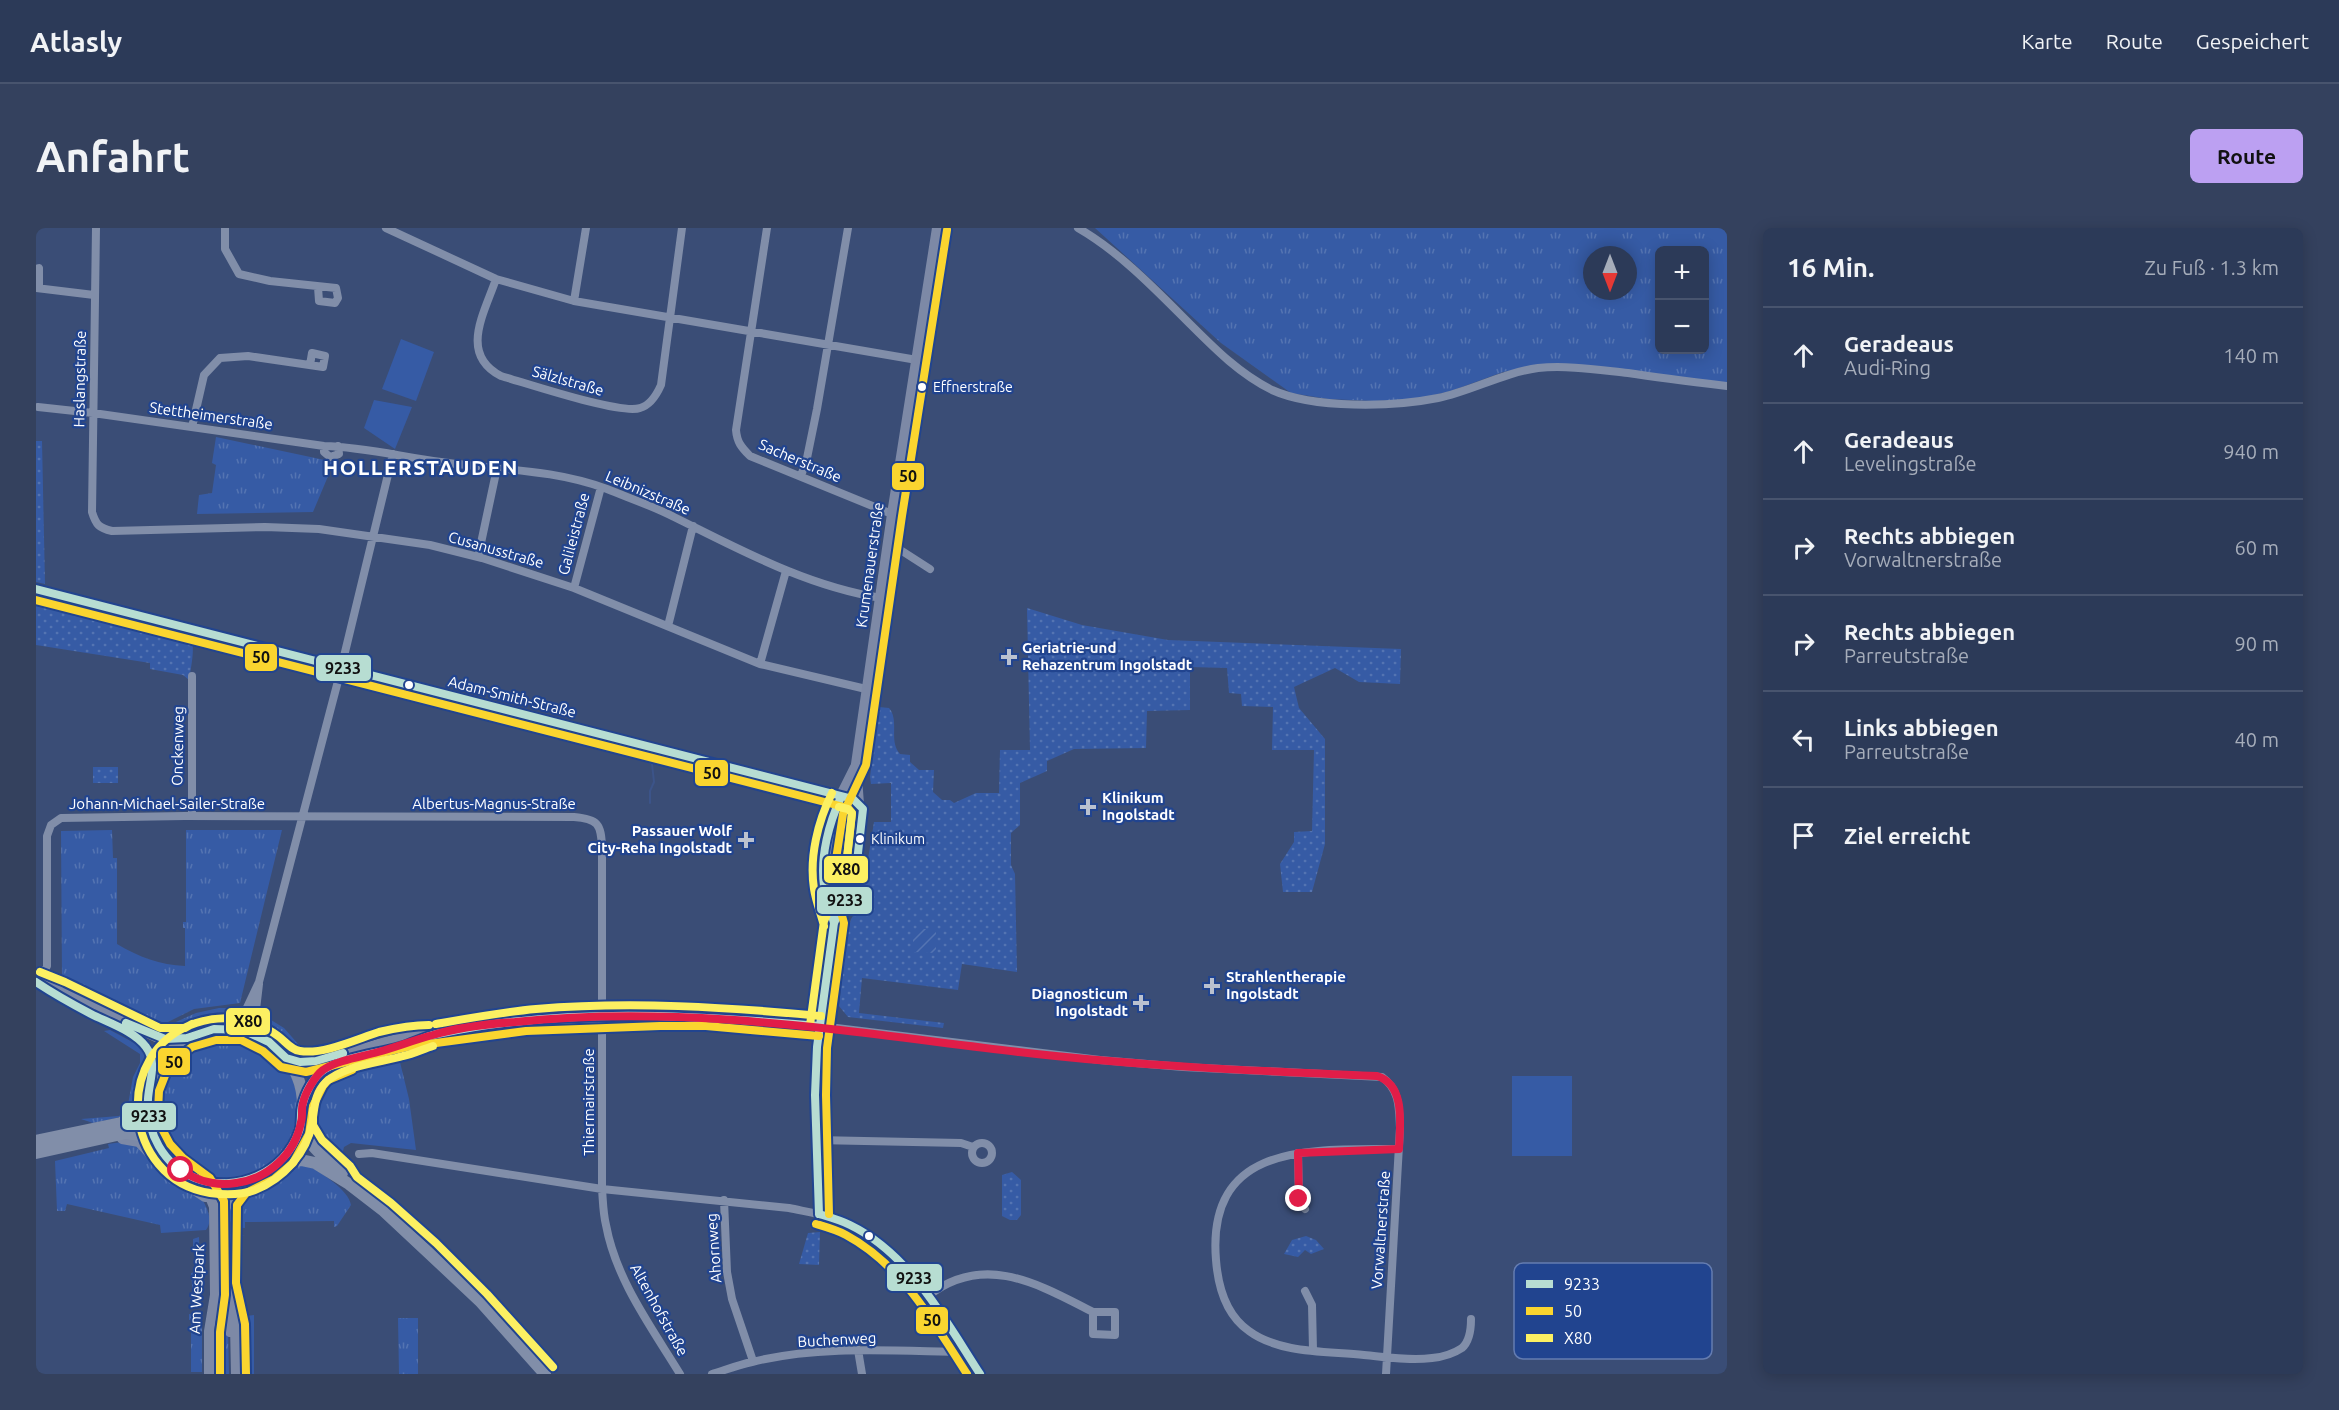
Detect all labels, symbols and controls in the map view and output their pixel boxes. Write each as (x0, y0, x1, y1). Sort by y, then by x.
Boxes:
text: Atlasly (30, 26, 122, 57)
text: Karte (2021, 29, 2073, 53)
text: Route (2106, 29, 2163, 53)
text: Gespeichert (2196, 29, 2309, 53)
button: Route (2190, 129, 2303, 183)
text: Anfahrt (36, 133, 190, 180)
north arrow (1583, 246, 1637, 300)
map controls (1655, 246, 1709, 354)
button: + (1655, 246, 1709, 300)
text: 16 Min. (1787, 253, 1874, 282)
text: Zu Fuß · 1.3 km (2145, 256, 2279, 279)
button: − (1655, 300, 1709, 354)
street label: Haslangstraße (70, 331, 89, 427)
text: Geradeaus (1844, 331, 1954, 356)
icon: ahead (1787, 339, 1820, 372)
text: 140 m (2223, 344, 2279, 367)
text: Audi-Ring (1844, 356, 1931, 379)
street label: Sälzlstraße (530, 362, 606, 399)
place label: Effnerstraße (933, 379, 1013, 395)
marker: Effnerstraße (916, 381, 928, 393)
street label: Stettheimerstraße (148, 398, 274, 433)
text: Geradeaus (1844, 427, 1954, 452)
street label: Sacherstraße (756, 435, 844, 486)
icon: ahead (1787, 435, 1820, 468)
text: 940 m (2223, 440, 2279, 463)
text: Levelingstraße (1844, 452, 1976, 475)
district label: HOLLERSTAUDEN (323, 455, 519, 479)
line badge: 50 (891, 462, 925, 491)
street label: Leibnizstraße (603, 467, 693, 518)
text: 50 (899, 467, 917, 485)
street label: Galileistraße (554, 491, 593, 577)
street label: Krumenauerstraße (852, 501, 887, 629)
text: Rechts abbiegen (1844, 523, 2015, 548)
street label: Cusanusstraße (446, 528, 546, 571)
icon: right (1787, 531, 1820, 564)
text: 60 m (2235, 536, 2279, 559)
text: Vorwaltnerstraße (1844, 548, 2002, 571)
text: Rechts abbiegen (1844, 619, 2015, 644)
icon: right (1787, 627, 1820, 660)
text: 90 m (2235, 632, 2279, 655)
place label: Geriatrie-und Rehazentrum Ingolstadt (1022, 639, 1193, 673)
line badge: 50 (244, 643, 278, 672)
text: Parreutstraße (1844, 644, 1969, 667)
text: 50 (252, 648, 270, 666)
marker: Geriatrie-und Rehazentrum Ingolstadt (1000, 648, 1018, 666)
line badge: 9233 (315, 654, 372, 682)
text: 9233 (325, 659, 361, 677)
street label: Adam-Smith-Straße (446, 672, 578, 721)
unlabelled marker (403, 679, 415, 691)
street label: Onckenweg (168, 706, 187, 786)
text: Links abbiegen (1844, 715, 1999, 740)
icon: left (1787, 723, 1820, 756)
text: 40 m (2235, 728, 2279, 751)
text: Parreutstraße (1844, 740, 1969, 763)
line badge: 50 (694, 759, 729, 787)
text: 50 (703, 764, 721, 782)
place label: Klinikum Ingolstadt (1102, 789, 1175, 823)
street label: Johann-Michael-Sailer-Straße (69, 795, 265, 812)
street label: Albertus-Magnus-Straße (412, 795, 576, 812)
marker: Klinikum Ingolstadt (1079, 798, 1097, 816)
icon: arrive (1787, 819, 1820, 852)
place label: Passauer Wolf City-Reha Ingolstadt (588, 822, 733, 856)
text: Ziel erreicht (1844, 823, 1971, 848)
marker: Passauer Wolf City-Reha Ingolstadt (737, 831, 755, 849)
place label: Klinikum (871, 831, 925, 847)
marker: Klinikum (854, 833, 866, 845)
line badge: X80 (823, 855, 869, 884)
text: X80 (832, 860, 860, 878)
line badge: 9233 (816, 886, 873, 915)
text: 9233 (827, 891, 863, 909)
place label: Strahlentherapie Ingolstadt (1226, 968, 1346, 1002)
marker: Strahlentherapie Ingolstadt (1203, 977, 1221, 995)
place label: Diagnosticum Ingolstadt (1031, 985, 1129, 1019)
marker: Diagnosticum Ingolstadt (1132, 994, 1150, 1012)
line badge: X80 (225, 1007, 271, 1036)
text: X80 (234, 1012, 262, 1030)
line badge: 50 (157, 1047, 191, 1076)
street label: Thiermairstraße (580, 1048, 597, 1156)
text: 50 (165, 1053, 183, 1071)
line badge: 9233 (121, 1102, 177, 1131)
text: 9233 (131, 1107, 167, 1125)
route start (167, 1156, 193, 1182)
street label: Vorwaltnerstraße (1368, 1170, 1393, 1290)
route end (1285, 1185, 1311, 1211)
street label: Ahornweg (703, 1213, 724, 1283)
unlabelled marker (863, 1230, 875, 1242)
street label: Am Westpark (186, 1243, 207, 1334)
street label: Altenhofstraße (627, 1261, 692, 1359)
line badge: 9233 (886, 1263, 943, 1292)
legend (1514, 1263, 1712, 1359)
text: 9233 (896, 1269, 932, 1287)
text: 9233 (1564, 1275, 1600, 1293)
text: 50 (1564, 1302, 1582, 1320)
line badge: 50 (915, 1306, 949, 1335)
text: 50 (923, 1311, 941, 1329)
street label: Buchenweg (797, 1329, 877, 1350)
text: X80 (1564, 1329, 1592, 1347)

